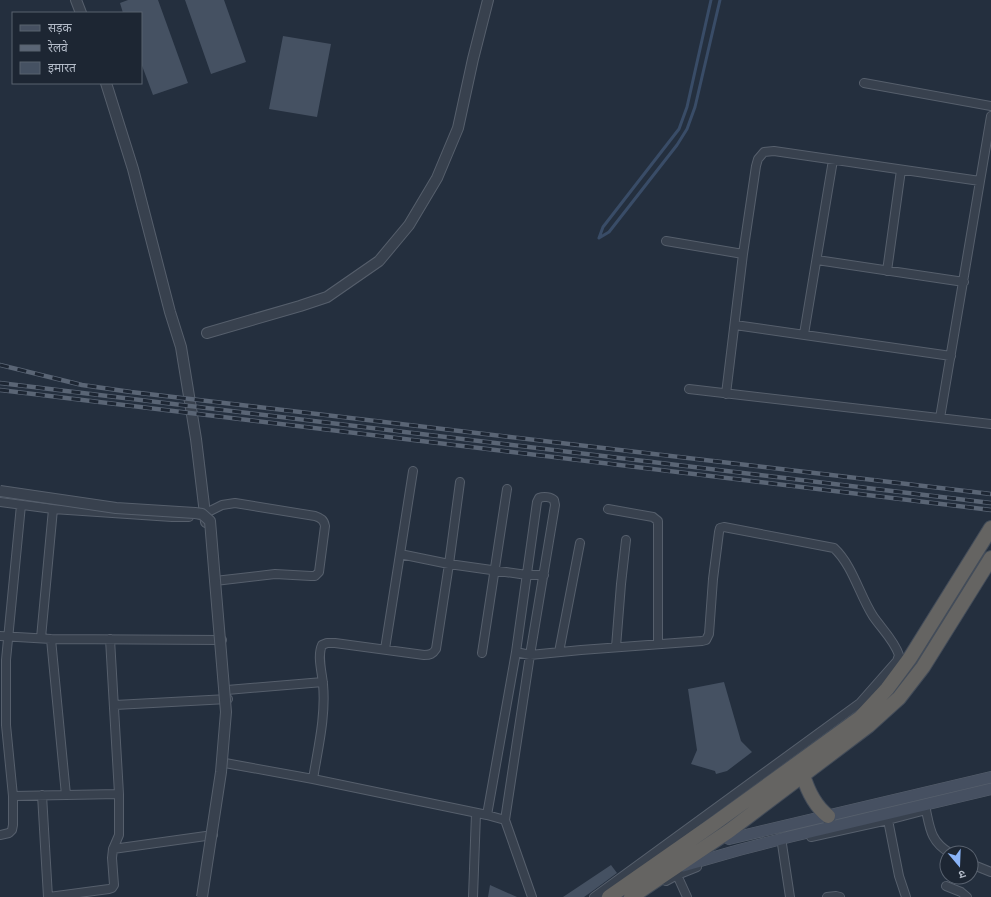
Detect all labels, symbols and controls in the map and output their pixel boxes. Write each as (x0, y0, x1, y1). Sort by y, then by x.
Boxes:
legend (12, 12, 142, 84)
text: सड़क (48, 21, 73, 37)
text: रेलवे (48, 40, 68, 57)
text: इमारत (48, 61, 77, 77)
north arrow (939, 845, 979, 885)
text: उ (956, 866, 967, 881)

